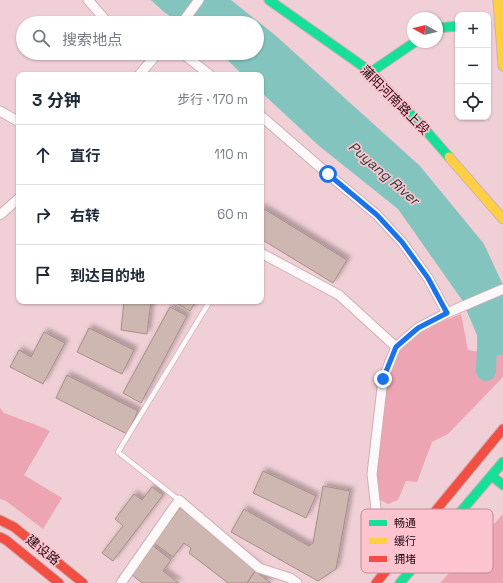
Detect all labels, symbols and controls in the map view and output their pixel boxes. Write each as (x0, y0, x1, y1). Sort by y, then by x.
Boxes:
north arrow (407, 12, 443, 48)
map controls (455, 12, 491, 120)
button: + (455, 12, 491, 48)
search box (16, 16, 264, 60)
icon: search (30, 27, 52, 49)
text: 搜索地点 (62, 30, 122, 49)
button: − (455, 48, 491, 84)
street label: 蒲阳河南路上段 (357, 62, 433, 138)
button: locate (455, 84, 491, 120)
text: 3 分钟 (32, 89, 81, 111)
text: 步行 · 170 m (177, 91, 248, 108)
water label: Puyang River (345, 137, 424, 210)
icon: ahead (32, 144, 54, 166)
text: 直行 (70, 146, 100, 165)
text: 110 m (214, 146, 248, 163)
route start (319, 165, 337, 183)
icon: right (32, 204, 54, 226)
text: 右转 (70, 206, 100, 225)
text: 60 m (217, 206, 248, 223)
icon: arrive (32, 264, 54, 286)
text: 到达目的地 (70, 266, 145, 285)
route end (374, 370, 392, 388)
legend (361, 509, 493, 573)
text: 畅通 (394, 516, 416, 530)
street label: 建设路 (22, 531, 64, 569)
text: 缓行 (394, 534, 416, 548)
text: 拥堵 (394, 552, 416, 566)

